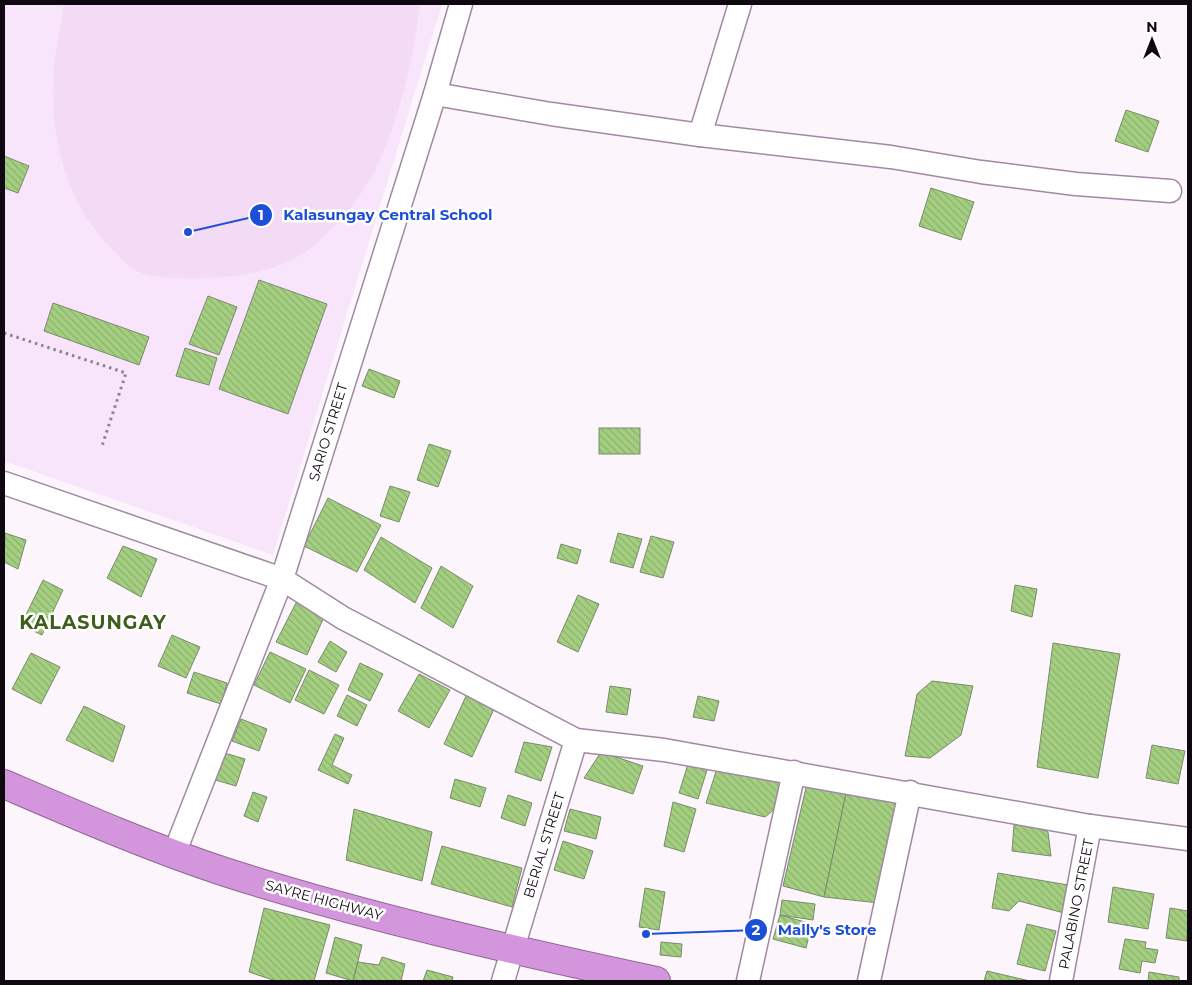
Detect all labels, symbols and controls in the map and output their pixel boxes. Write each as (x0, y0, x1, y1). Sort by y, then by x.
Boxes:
north arrow (1127, 15, 1177, 65)
text: N (1146, 18, 1158, 36)
callout: Kalasungay Central School (248, 200, 503, 230)
text: 1 (258, 205, 264, 224)
text: Kalasungay Central School (283, 205, 493, 224)
street label: SARIO STREET (305, 381, 351, 483)
district label: KALASUNGAY (19, 611, 167, 634)
street label: BERIAL STREET (519, 790, 569, 900)
street label: PALABINO STREET (1055, 837, 1097, 971)
street label: SAYRE HIGHWAY (263, 876, 385, 924)
callout: Mally's Store (743, 915, 887, 945)
text: 2 (752, 920, 761, 939)
text: Mally's Store (778, 920, 876, 939)

